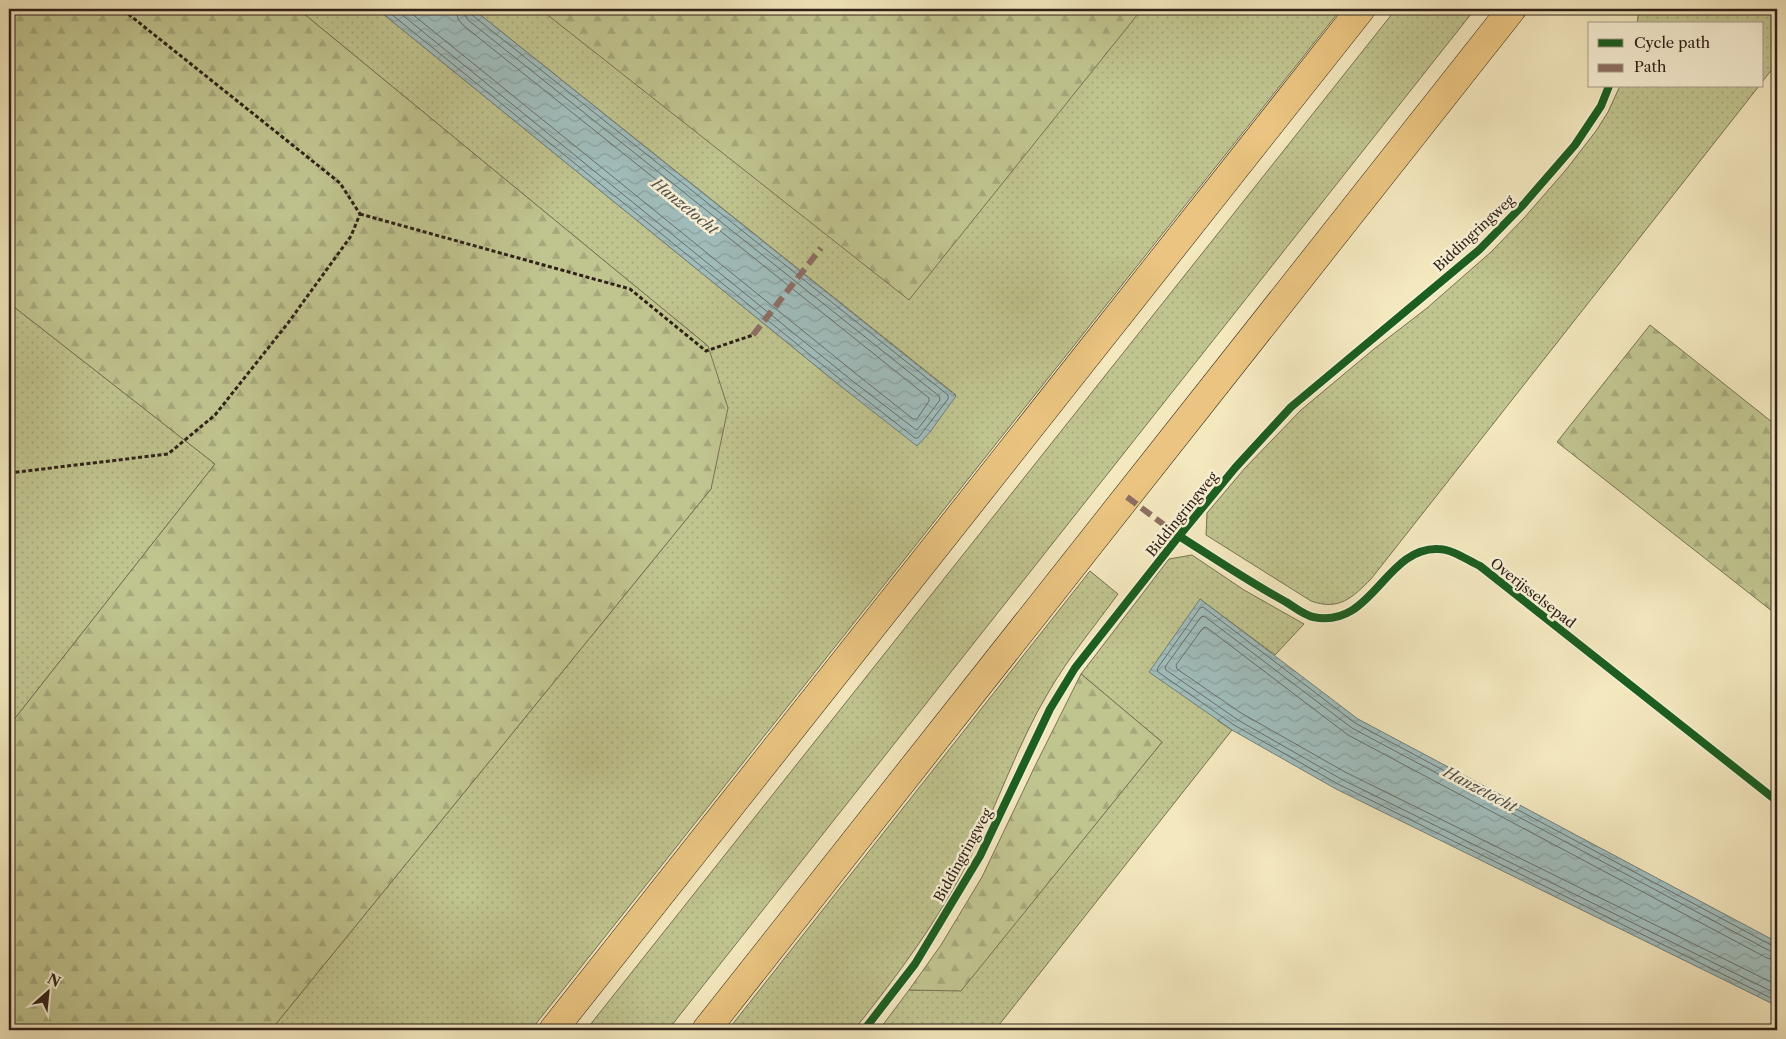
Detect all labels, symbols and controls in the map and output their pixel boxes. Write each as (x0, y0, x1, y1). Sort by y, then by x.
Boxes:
legend (1588, 22, 1764, 88)
text: Cycle path (1634, 33, 1711, 52)
text: Path (1634, 57, 1667, 76)
water label: Hanzetocht (647, 173, 722, 239)
street label: Biddingringweg (1430, 190, 1519, 275)
street label: Biddingringweg (1142, 467, 1222, 560)
street label: Overijsselsepad (1487, 554, 1580, 632)
water label: Hanzetocht (1439, 761, 1520, 816)
street label: Biddingringweg (930, 805, 996, 905)
north arrow (22, 966, 72, 1016)
text: N (44, 970, 63, 991)

